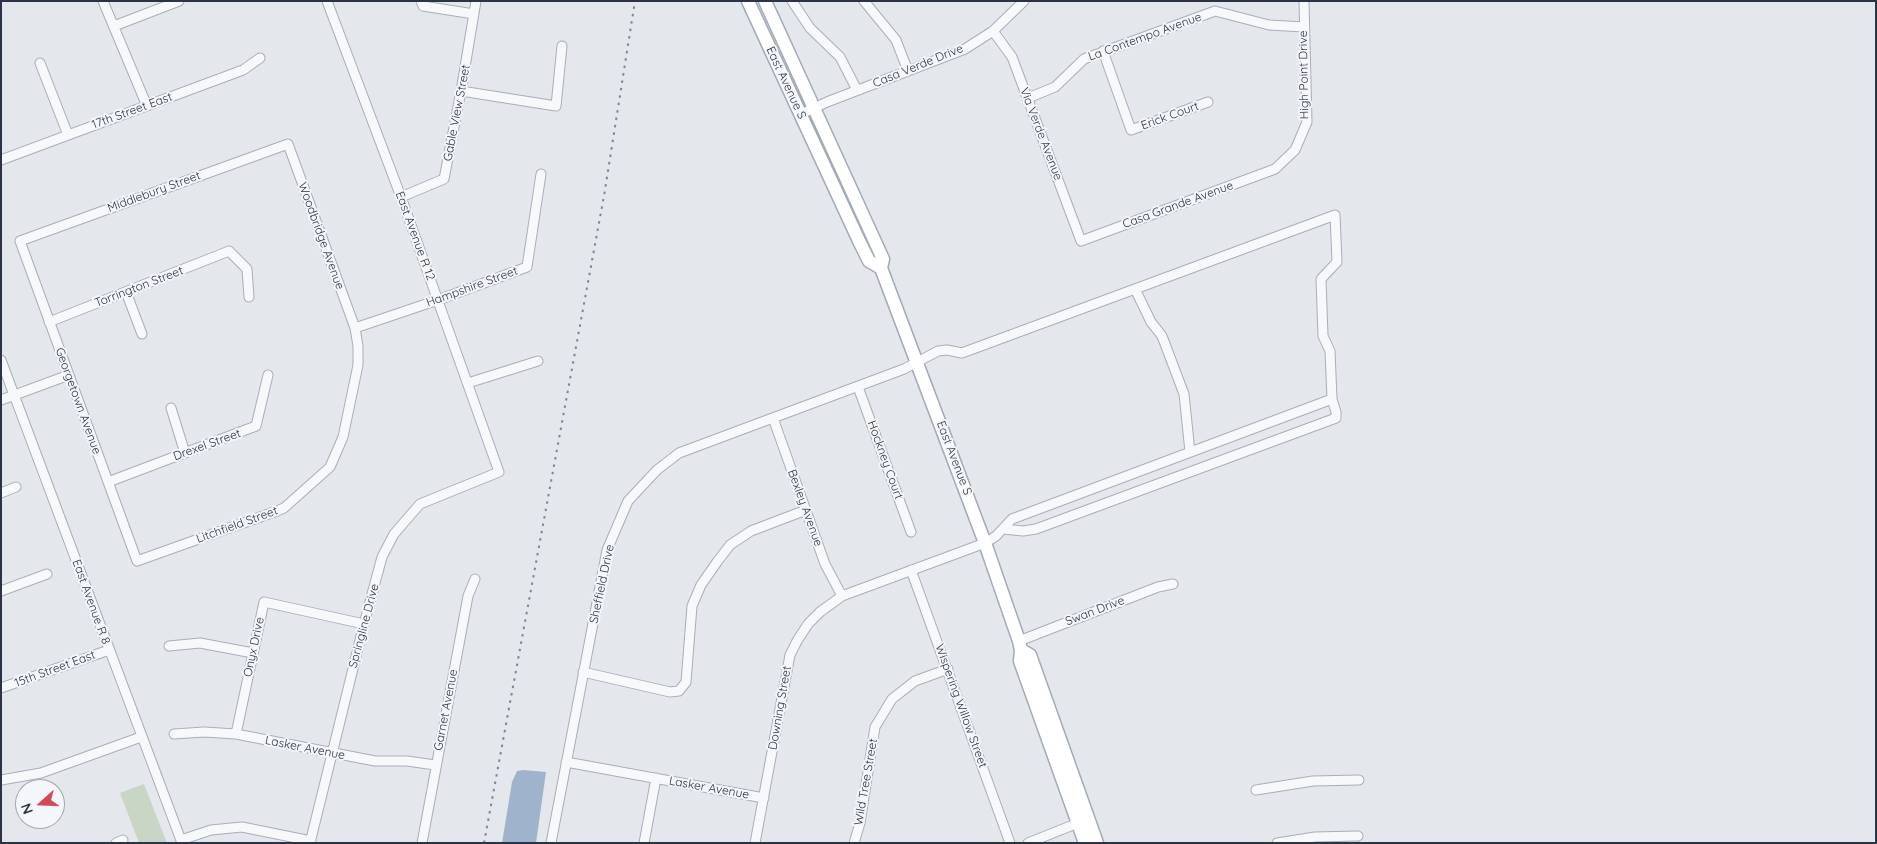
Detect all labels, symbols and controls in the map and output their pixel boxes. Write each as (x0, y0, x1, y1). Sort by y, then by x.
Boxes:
street label: La Contempo Avenue (1086, 10, 1204, 64)
street label: High Point Drive (1296, 30, 1312, 120)
street label: Casa Verde Drive (871, 41, 965, 91)
street label: East Avenue S (763, 45, 809, 121)
street label: Gable View Street (441, 63, 473, 163)
street label: Via Verde Avenue (1017, 86, 1065, 182)
street label: 17th Street East (90, 90, 174, 132)
street label: Erick Court (1139, 99, 1201, 133)
street label: Middlebury Street (105, 168, 203, 216)
street label: Casa Grande Avenue (1121, 178, 1235, 232)
street label: Woodbridge Avenue (295, 180, 347, 292)
street label: East Avenue R 12 (392, 189, 438, 283)
street label: Torrington Street (93, 264, 185, 310)
street label: Hampshire Street (424, 264, 520, 310)
street label: Georgetown Avenue (52, 346, 104, 456)
street label: Hockney Court (864, 419, 906, 501)
street label: East Avenue S (933, 419, 975, 497)
street label: Drexel Street (171, 426, 243, 464)
street label: Bexley Avenue (784, 468, 826, 548)
street label: Litchfield Street (194, 504, 280, 546)
street label: Sheffield Drive (587, 543, 617, 625)
street label: East Avenue R 8 (69, 558, 113, 646)
street label: Springline Drive (346, 582, 382, 670)
street label: Swan Drive (1063, 593, 1127, 629)
street label: Onyx Drive (241, 616, 267, 678)
street label: Wispering Willow Street (932, 642, 990, 770)
street label: 15th Street East (13, 648, 97, 690)
street label: Downing Street (766, 665, 794, 751)
street label: Garnet Avenue (431, 668, 461, 752)
street label: Lasker Avenue (264, 733, 346, 763)
street label: Wild Tree Street (851, 737, 881, 827)
street label: Lasker Avenue (668, 774, 750, 802)
north arrow (15, 779, 65, 829)
text: N (17, 801, 37, 817)

